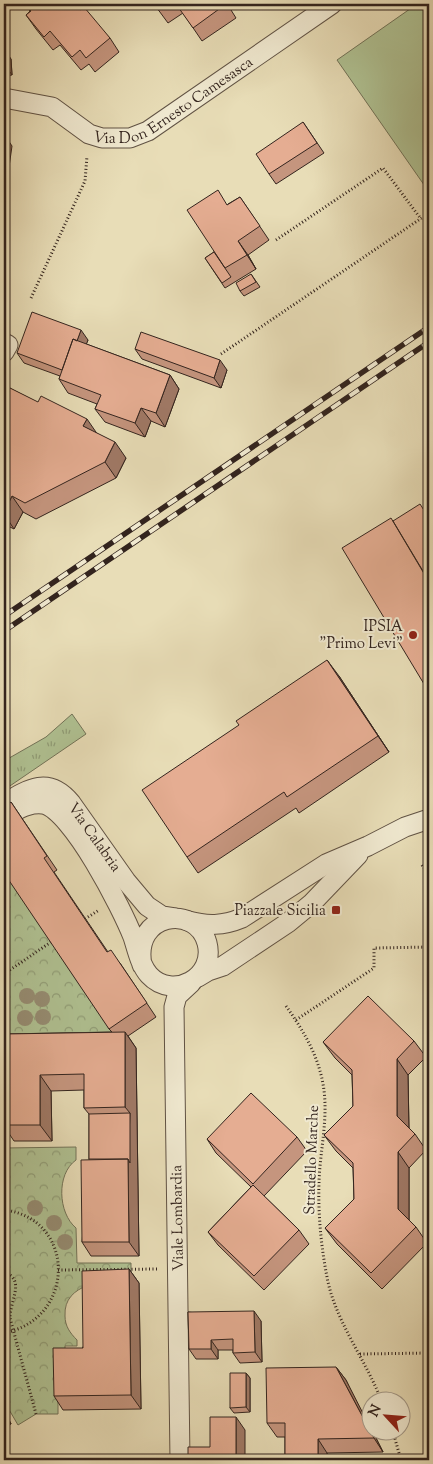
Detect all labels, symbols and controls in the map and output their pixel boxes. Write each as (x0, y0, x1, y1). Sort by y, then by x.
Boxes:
street label: Via Don Ernesto Camesasca (90, 53, 258, 150)
place label: IPSIA "Primo Levi" (320, 617, 403, 655)
marker: IPSIA "Primo Levi" (407, 629, 419, 641)
street label: Via Calabria (62, 799, 126, 877)
place label: Piazzale Sicilia (235, 901, 326, 922)
marker: Piazzale Sicilia (330, 904, 342, 916)
street label: Stradello Marche (300, 1105, 325, 1215)
street label: Viale Lombardia (167, 1165, 190, 1271)
north arrow (360, 1392, 410, 1442)
text: N (365, 1402, 388, 1421)

